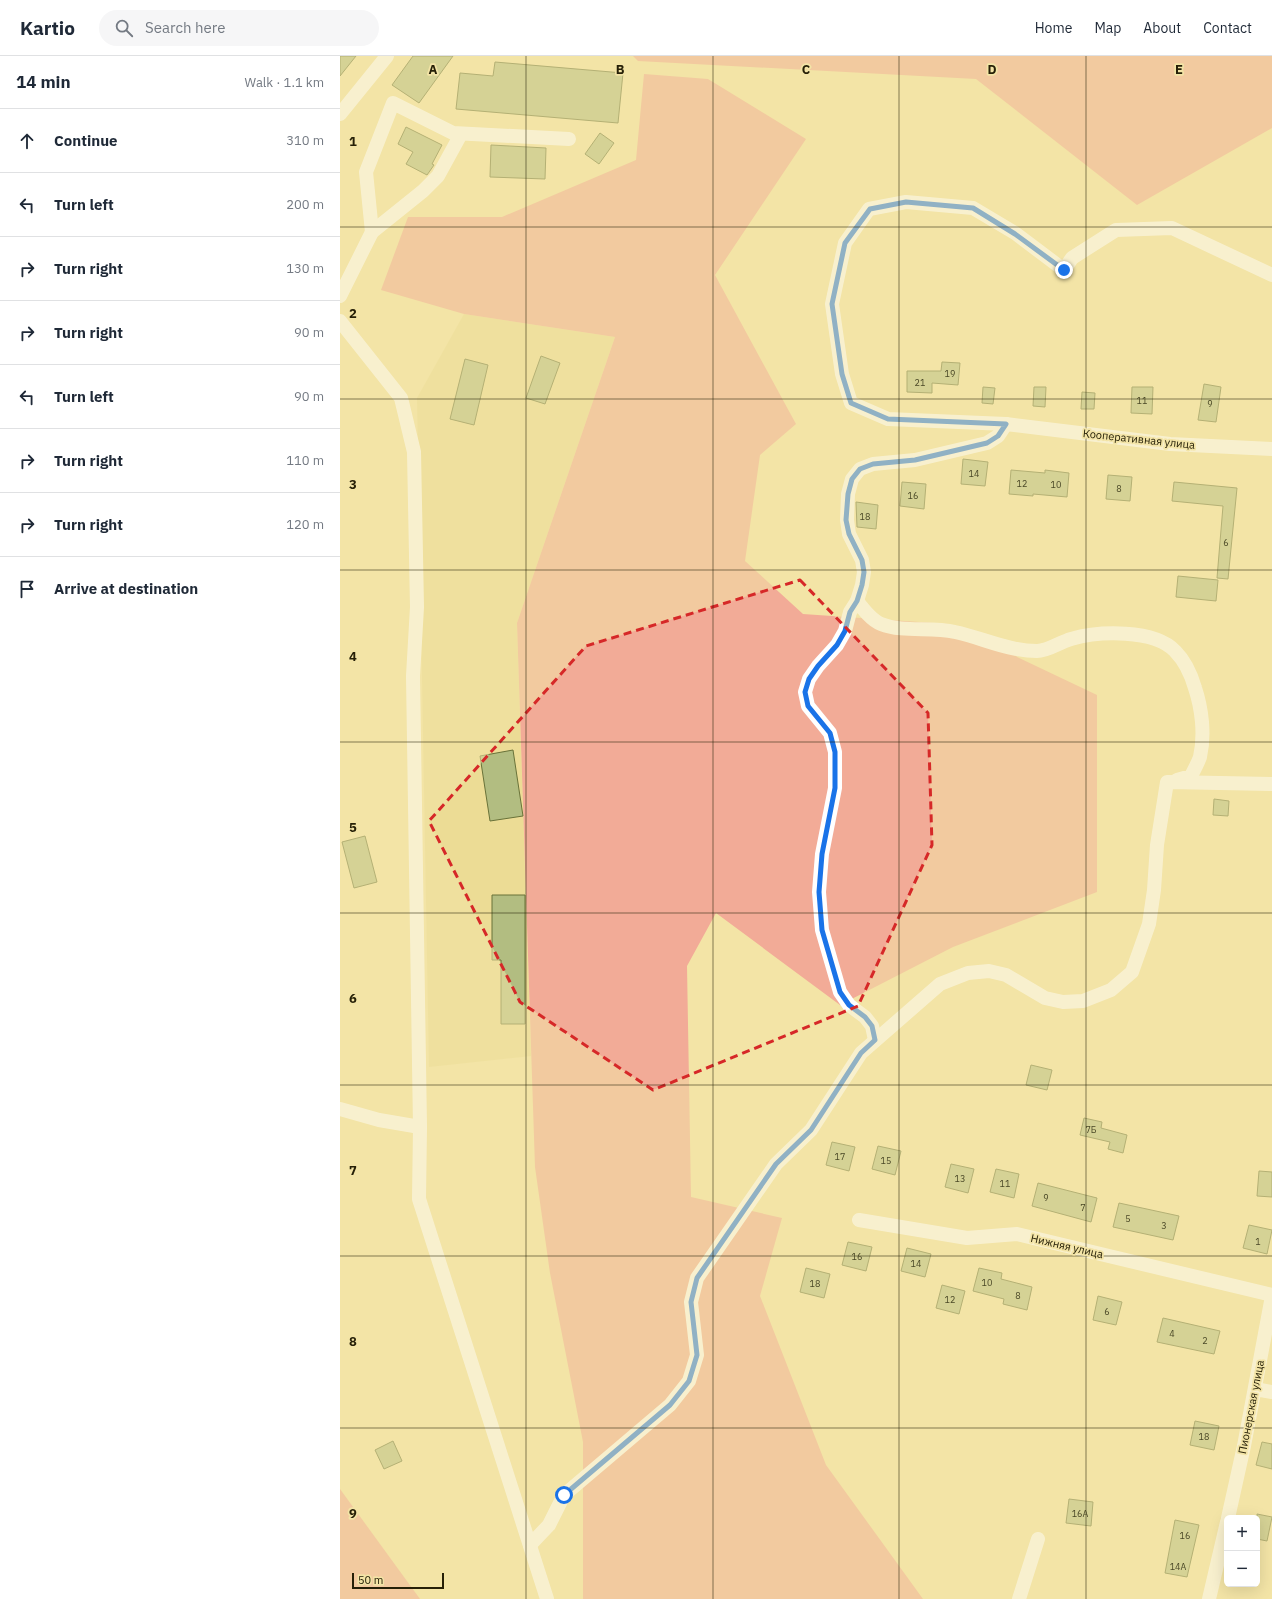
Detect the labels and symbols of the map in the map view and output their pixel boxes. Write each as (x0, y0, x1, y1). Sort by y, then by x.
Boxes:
text: A (429, 61, 438, 78)
text: B (616, 61, 625, 78)
text: C (802, 61, 811, 78)
text: D (987, 61, 997, 78)
text: E (1175, 61, 1183, 78)
text: 1 (349, 133, 357, 150)
route end (1055, 261, 1073, 279)
text: 2 (349, 305, 357, 322)
house number: 19 (945, 368, 955, 379)
house number: 21 (915, 377, 925, 388)
house number: 11 (1137, 395, 1147, 406)
house number: 9 (1207, 398, 1213, 409)
street label: Кооперативная улица (1082, 426, 1196, 452)
house number: 14 (969, 468, 979, 479)
text: 3 (349, 476, 357, 493)
house number: 12 (1017, 478, 1027, 489)
house number: 10 (1051, 479, 1061, 490)
house number: 8 (1116, 483, 1122, 494)
house number: 16 (908, 490, 918, 501)
house number: 18 (860, 511, 870, 522)
house number: 6 (1223, 537, 1229, 548)
text: 4 (349, 648, 357, 665)
text: 5 (349, 819, 357, 836)
text: 6 (349, 990, 357, 1007)
house number: 7Б (1085, 1124, 1097, 1135)
house number: 17 (835, 1151, 845, 1162)
house number: 15 (881, 1155, 891, 1166)
text: 7 (349, 1162, 357, 1179)
house number: 13 (955, 1173, 965, 1184)
house number: 11 (1000, 1178, 1010, 1189)
house number: 9 (1043, 1192, 1049, 1203)
house number: 7 (1080, 1202, 1086, 1213)
house number: 5 (1125, 1213, 1131, 1224)
house number: 3 (1161, 1220, 1167, 1231)
street label: Нижняя улица (1029, 1231, 1105, 1261)
house number: 1 (1255, 1236, 1261, 1247)
house number: 16 (852, 1251, 862, 1262)
house number: 14 (911, 1258, 921, 1269)
house number: 10 (982, 1277, 992, 1288)
house number: 18 (810, 1278, 820, 1289)
house number: 8 (1015, 1290, 1021, 1301)
house number: 12 (945, 1294, 955, 1305)
house number: 6 (1104, 1306, 1110, 1317)
house number: 4 (1169, 1328, 1175, 1339)
text: 8 (349, 1333, 357, 1350)
house number: 2 (1202, 1335, 1208, 1346)
street label: Пионерская улица (1235, 1359, 1267, 1455)
house number: 18 (1199, 1431, 1209, 1442)
route start (555, 1486, 573, 1504)
text: 9 (349, 1505, 357, 1522)
house number: 16А (1072, 1508, 1089, 1519)
house number: 16 (1180, 1530, 1190, 1541)
house number: 14А (1170, 1561, 1187, 1572)
scale bar (352, 1571, 444, 1590)

